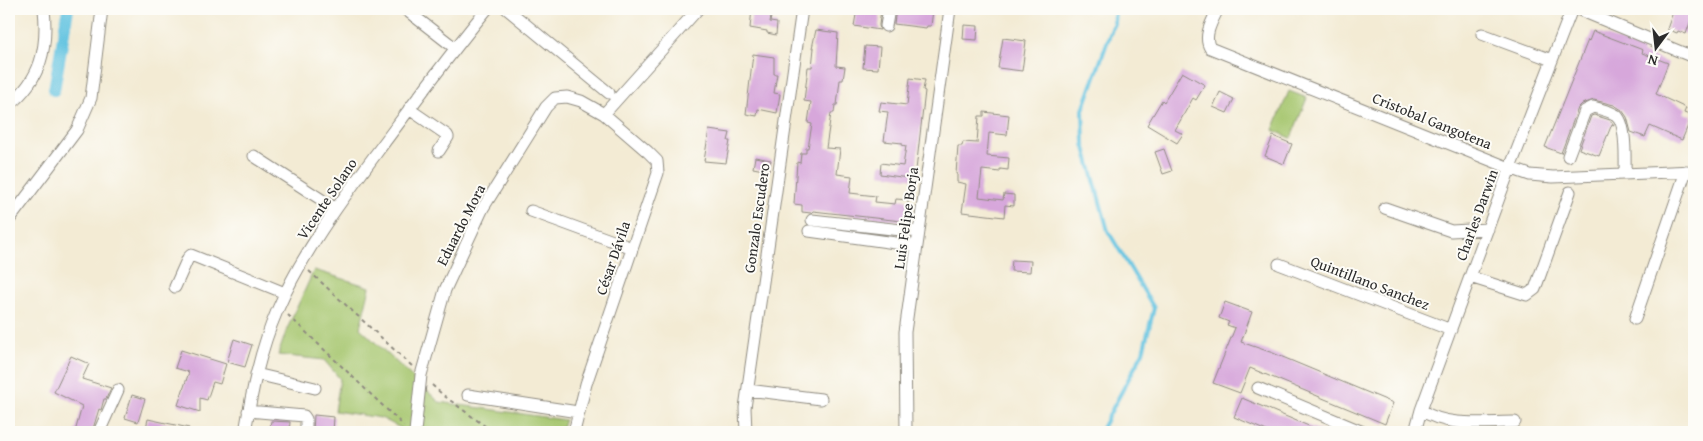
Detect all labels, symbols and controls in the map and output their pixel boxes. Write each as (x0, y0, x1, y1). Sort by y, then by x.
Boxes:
north arrow (1630, 22, 1680, 72)
text: N (1645, 50, 1660, 71)
street label: Cristobal Gangotena (1369, 87, 1495, 154)
street label: Vicente Solano (292, 154, 362, 244)
street label: Gonzalo Escudero (738, 161, 775, 274)
street label: Luis Felipe Borja (888, 165, 923, 270)
street label: Charles Darwin (1450, 166, 1503, 264)
street label: Eduardo Mora (431, 180, 490, 269)
street label: César Dávila (590, 218, 635, 298)
street label: Quintillano Sanchez (1308, 250, 1433, 315)

